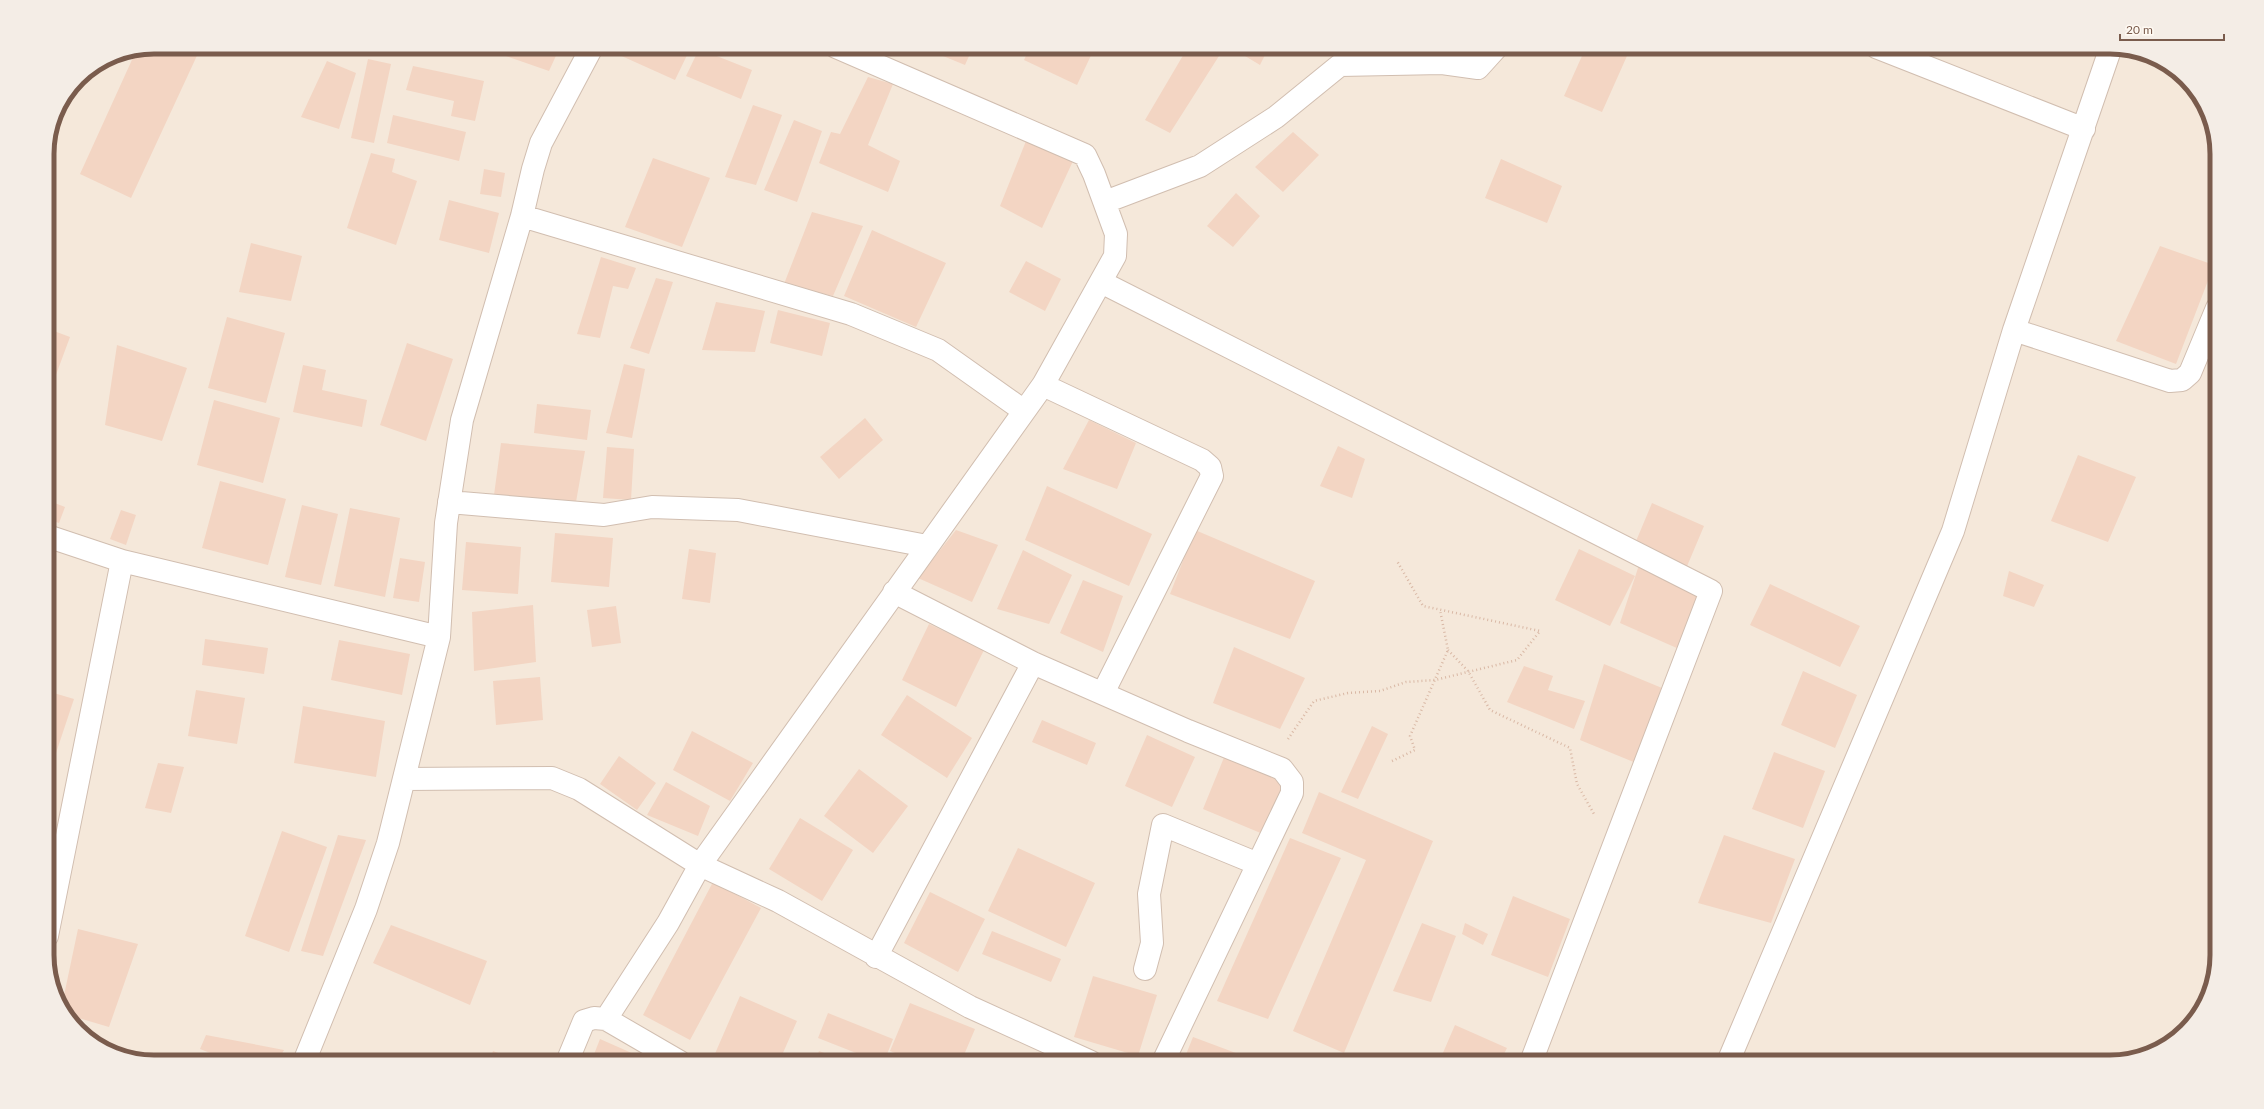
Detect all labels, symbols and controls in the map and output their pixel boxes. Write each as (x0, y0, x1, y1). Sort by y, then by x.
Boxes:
scale bar (2120, 16, 2224, 42)
text: 20 m (2126, 22, 2153, 37)

